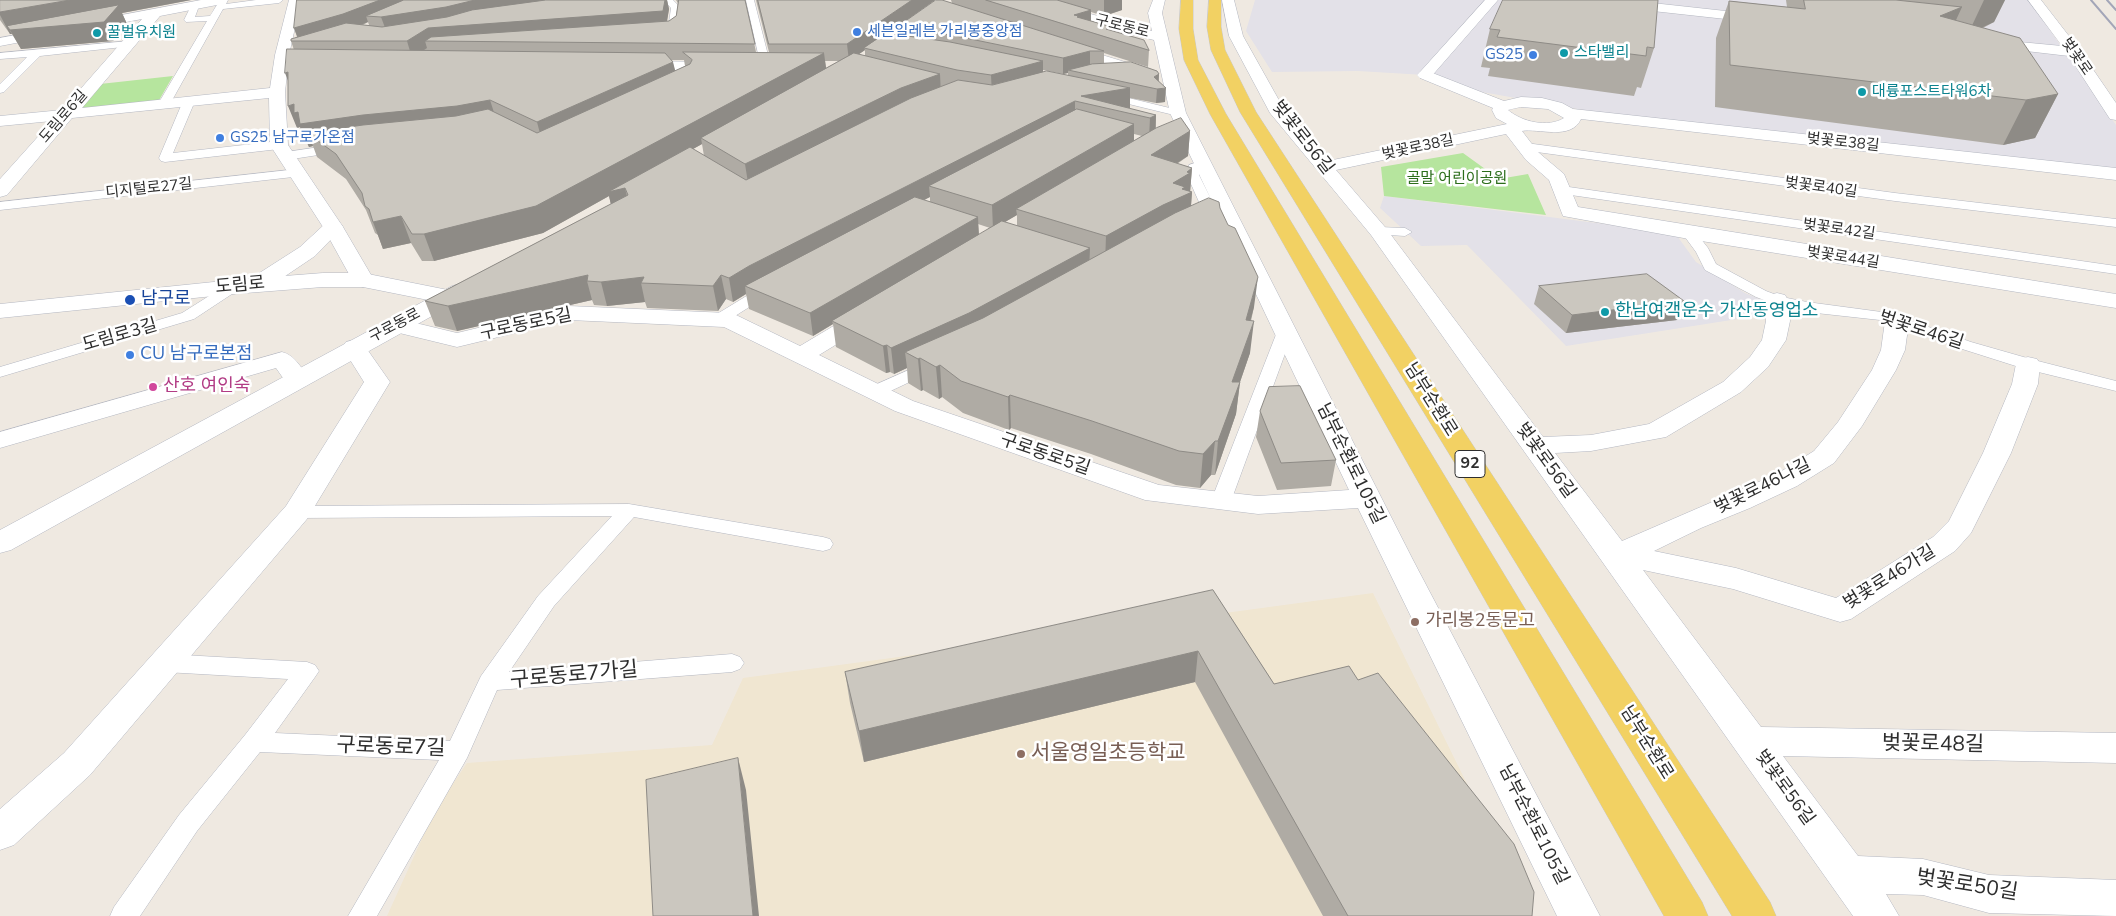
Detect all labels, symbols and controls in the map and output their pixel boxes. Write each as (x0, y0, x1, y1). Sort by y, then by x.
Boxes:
street label: 구로동로 (1093, 12, 1151, 42)
place label: 세븐일레븐 가리봉중앙점 (867, 23, 1023, 41)
place label: 꿀벌유치원 (107, 24, 176, 42)
marker: 세븐일레븐 가리봉중앙점 (851, 26, 863, 38)
marker: 꿀벌유치원 (91, 27, 103, 39)
street label: 벚꽃로 (2057, 35, 2095, 79)
place label: 스타밸리 (1574, 44, 1629, 62)
place label: GS25 (1485, 46, 1523, 64)
marker: 스타밸리 (1558, 47, 1570, 59)
marker: GS25 (1527, 49, 1539, 61)
place label: 대륭포스트타워6차 (1872, 83, 1991, 101)
marker: 대륭포스트타워6차 (1856, 86, 1868, 98)
street label: 도림로6길 (36, 87, 92, 147)
street label: 벚꽃로56길 (1266, 97, 1338, 179)
place label: GS25 남구로가온점 (230, 129, 355, 147)
street label: 벚꽃로38길 (1806, 130, 1880, 156)
marker: GS25 남구로가온점 (214, 132, 226, 144)
street label: 벚꽃로38길 (1380, 132, 1456, 164)
park label: 골말 어린이공원 (1407, 170, 1507, 188)
street label: 벚꽃로40길 (1784, 174, 1858, 202)
street label: 디지털로27길 (105, 176, 193, 202)
street label: 벚꽃로42길 (1802, 216, 1876, 244)
street label: 벚꽃로44길 (1805, 243, 1881, 273)
street label: 도림로 (214, 273, 266, 299)
place label: 남구로 (141, 289, 191, 311)
marker: 남구로 (123, 293, 137, 307)
place label: 한남여객운수 가산동영업소 (1615, 301, 1818, 323)
street label: 구로동로 (366, 305, 424, 347)
street label: 구로동로5길 (478, 305, 574, 345)
marker: 한남여객운수 가산동영업소 (1599, 306, 1611, 318)
street label: 벚꽃로46길 (1876, 307, 1966, 355)
street label: 도림로3길 (80, 315, 160, 357)
place label: CU 남구로본점 (140, 344, 253, 366)
marker: CU 남구로본점 (124, 349, 136, 361)
street label: 남부순환로 (1399, 359, 1461, 441)
place label: 산호 여인숙 (163, 376, 250, 398)
marker: 산호 여인숙 (147, 381, 159, 393)
street label: 남부순환로105길 (1311, 400, 1389, 528)
street label: 벚꽃로56길 (1510, 419, 1580, 503)
street label: 구로동로5길 (997, 430, 1093, 480)
road number: 92 (1455, 450, 1485, 478)
street label: 벚꽃로46나길 (1711, 454, 1815, 520)
street label: 벚꽃로46가길 (1840, 541, 1940, 615)
place label: 가리봉2동문고 (1425, 611, 1535, 633)
marker: 가리봉2동문고 (1409, 616, 1421, 628)
street label: 구로동로7가길 (509, 658, 639, 694)
street label: 남부순환로 (1615, 702, 1677, 784)
street label: 벚꽃로48길 (1882, 732, 1984, 758)
street label: 구로동로7길 (336, 734, 446, 762)
place label: 서울영일초등학교 (1031, 741, 1186, 767)
street label: 벚꽃로56길 (1749, 746, 1819, 830)
marker: 서울영일초등학교 (1015, 748, 1027, 760)
street label: 남부순환로105길 (1493, 761, 1573, 889)
street label: 벚꽃로50길 (1914, 866, 2020, 906)

